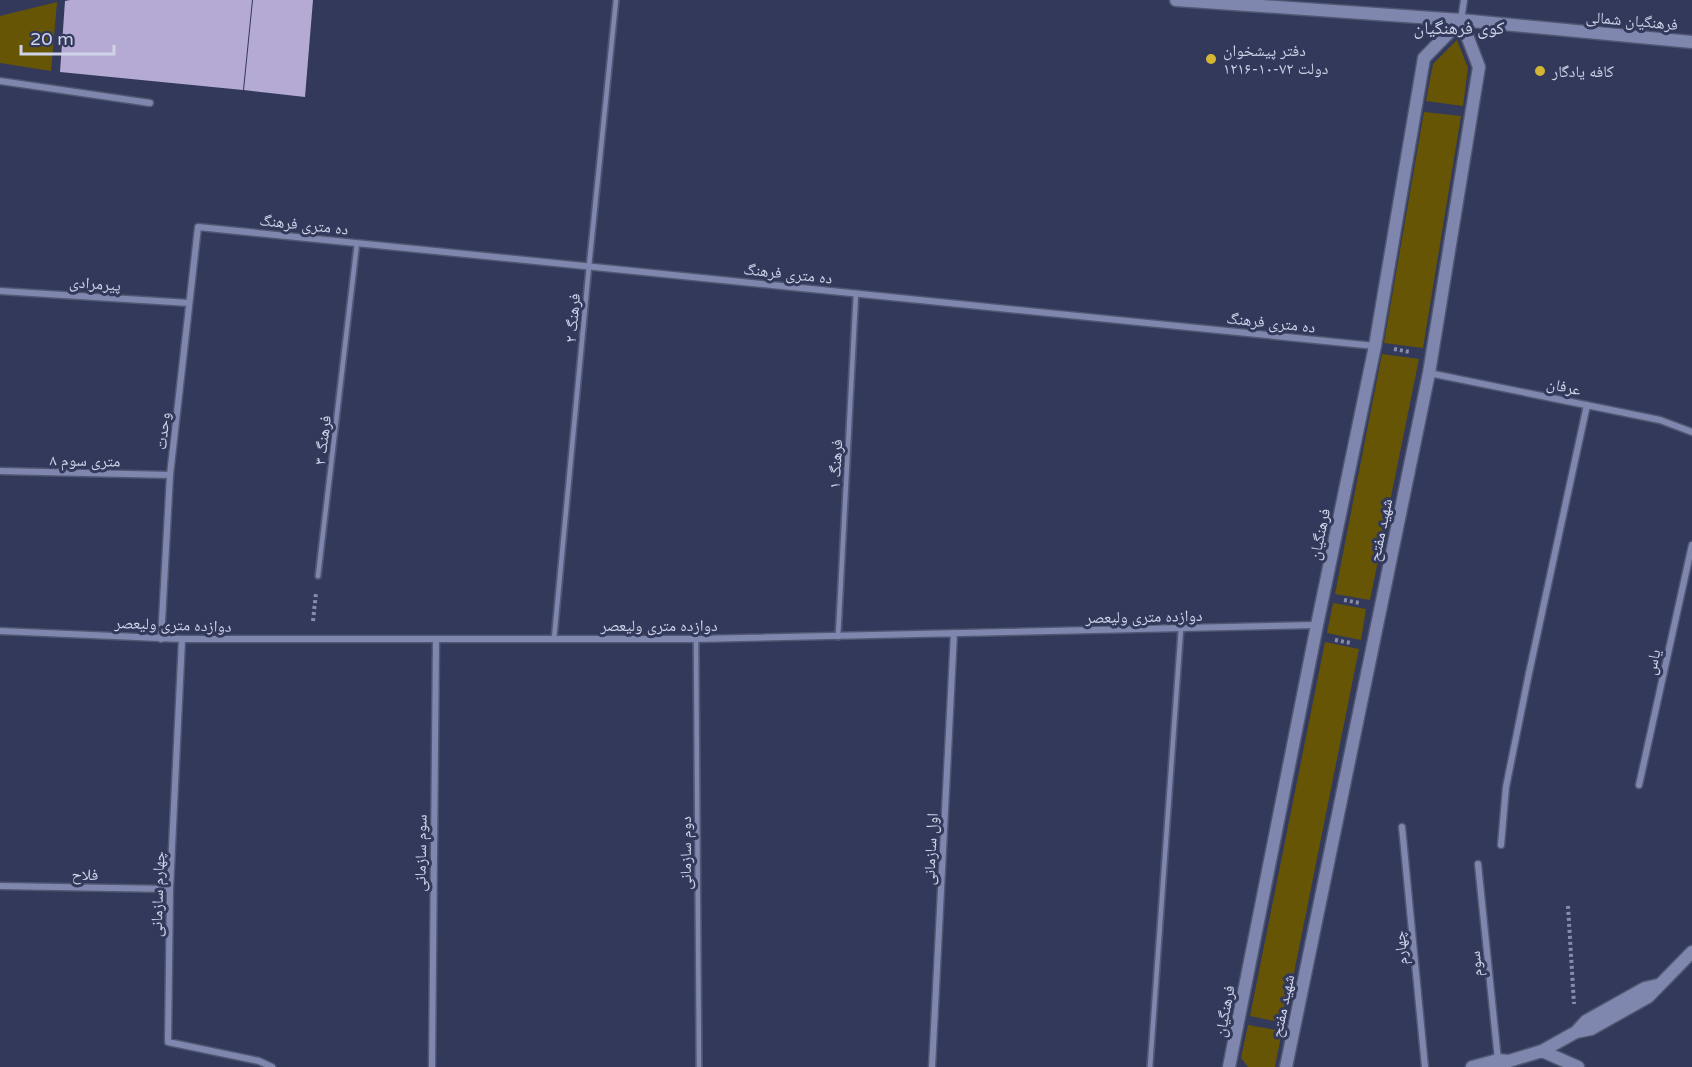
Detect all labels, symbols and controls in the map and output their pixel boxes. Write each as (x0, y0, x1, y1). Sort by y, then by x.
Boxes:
street label: فرهنگیان شمالی (1585, 7, 1679, 35)
district label: کوی فرهنگیان (1414, 17, 1505, 39)
scale bar (21, 18, 114, 56)
text: 20 m (30, 28, 74, 50)
place label: دفتر پیشخوان دولت ۷۲-۱۰-۱۲۱۶ (1223, 41, 1328, 79)
marker: دفتر پیشخوان دولت ۷۲-۱۰-۱۲۱۶ (1204, 52, 1218, 66)
place label: کافه یادگار (1551, 62, 1614, 82)
marker: کافه یادگار (1533, 64, 1547, 78)
street label: ده متری فرهنگ (258, 210, 349, 240)
street label: ده متری فرهنگ (742, 259, 833, 289)
street label: پیرمرادی (68, 272, 122, 296)
street label: فرهنگ ۲ (561, 292, 585, 344)
street label: ده متری فرهنگ (1225, 308, 1316, 338)
street label: عرفان (1545, 374, 1583, 400)
street label: وحدت (151, 411, 175, 451)
street label: فرهنگ ۳ (310, 414, 336, 466)
street label: فرهنگ ۱ (825, 439, 847, 489)
street label: ۸ متری سوم (49, 450, 121, 472)
street label: شهید مفتح (1365, 497, 1397, 564)
street label: فرهنگیان (1305, 506, 1335, 562)
street label: دوازده متری ولیعصر (1084, 606, 1203, 628)
street label: دوازده متری ولیعصر (113, 613, 232, 637)
street label: دوازده متری ولیعصر (599, 616, 718, 636)
street label: یاس (1641, 648, 1665, 677)
street label: اول سازمانی (919, 812, 943, 886)
street label: سوم سازمانی (410, 814, 432, 892)
street label: دوم سازمانی (676, 816, 696, 890)
street label: چهارم سازمانی (147, 851, 169, 937)
street label: فلاح (71, 865, 98, 885)
street label: چهارم (1390, 930, 1412, 966)
street label: سوم (1465, 950, 1487, 978)
street label: شهید مفتح (1267, 973, 1299, 1040)
street label: فرهنگیان (1210, 984, 1240, 1039)

